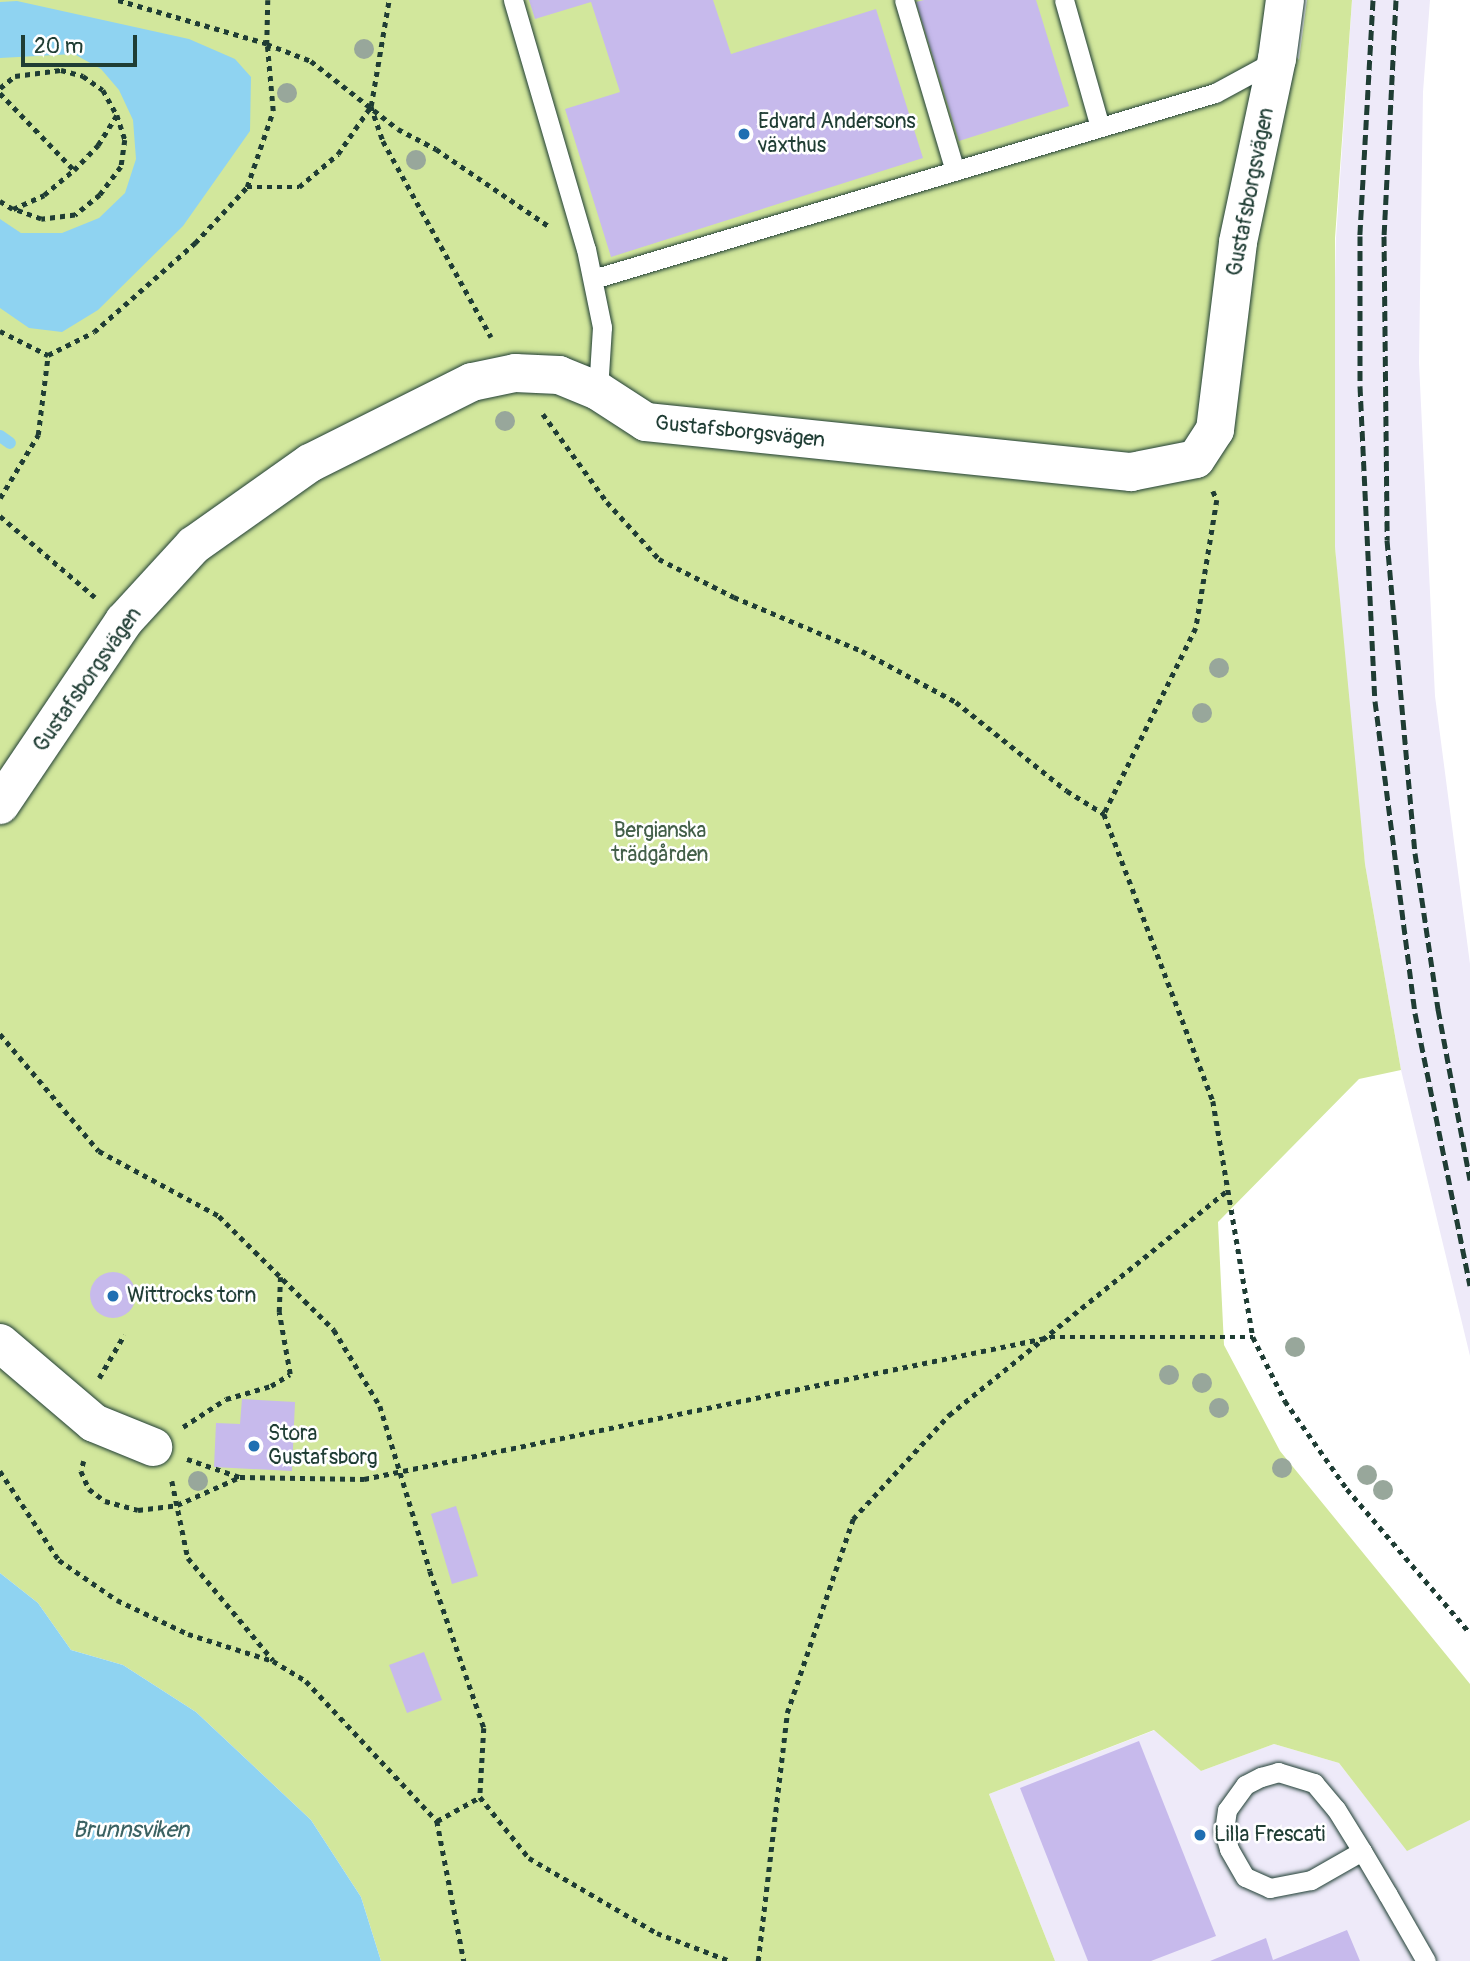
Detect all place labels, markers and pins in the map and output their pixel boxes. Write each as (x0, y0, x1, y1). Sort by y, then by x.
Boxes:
place label: Edvard Andersons växthus (758, 109, 916, 159)
marker: Edvard Andersons växthus (736, 126, 752, 142)
place label: Wittrocks torn (127, 1283, 256, 1309)
marker: Wittrocks torn (105, 1288, 121, 1304)
place label: Stora Gustafsborg (268, 1421, 378, 1471)
marker: Stora Gustafsborg (246, 1438, 262, 1454)
place label: Lilla Frescati (1214, 1822, 1325, 1848)
marker: Lilla Frescati (1192, 1827, 1208, 1843)

